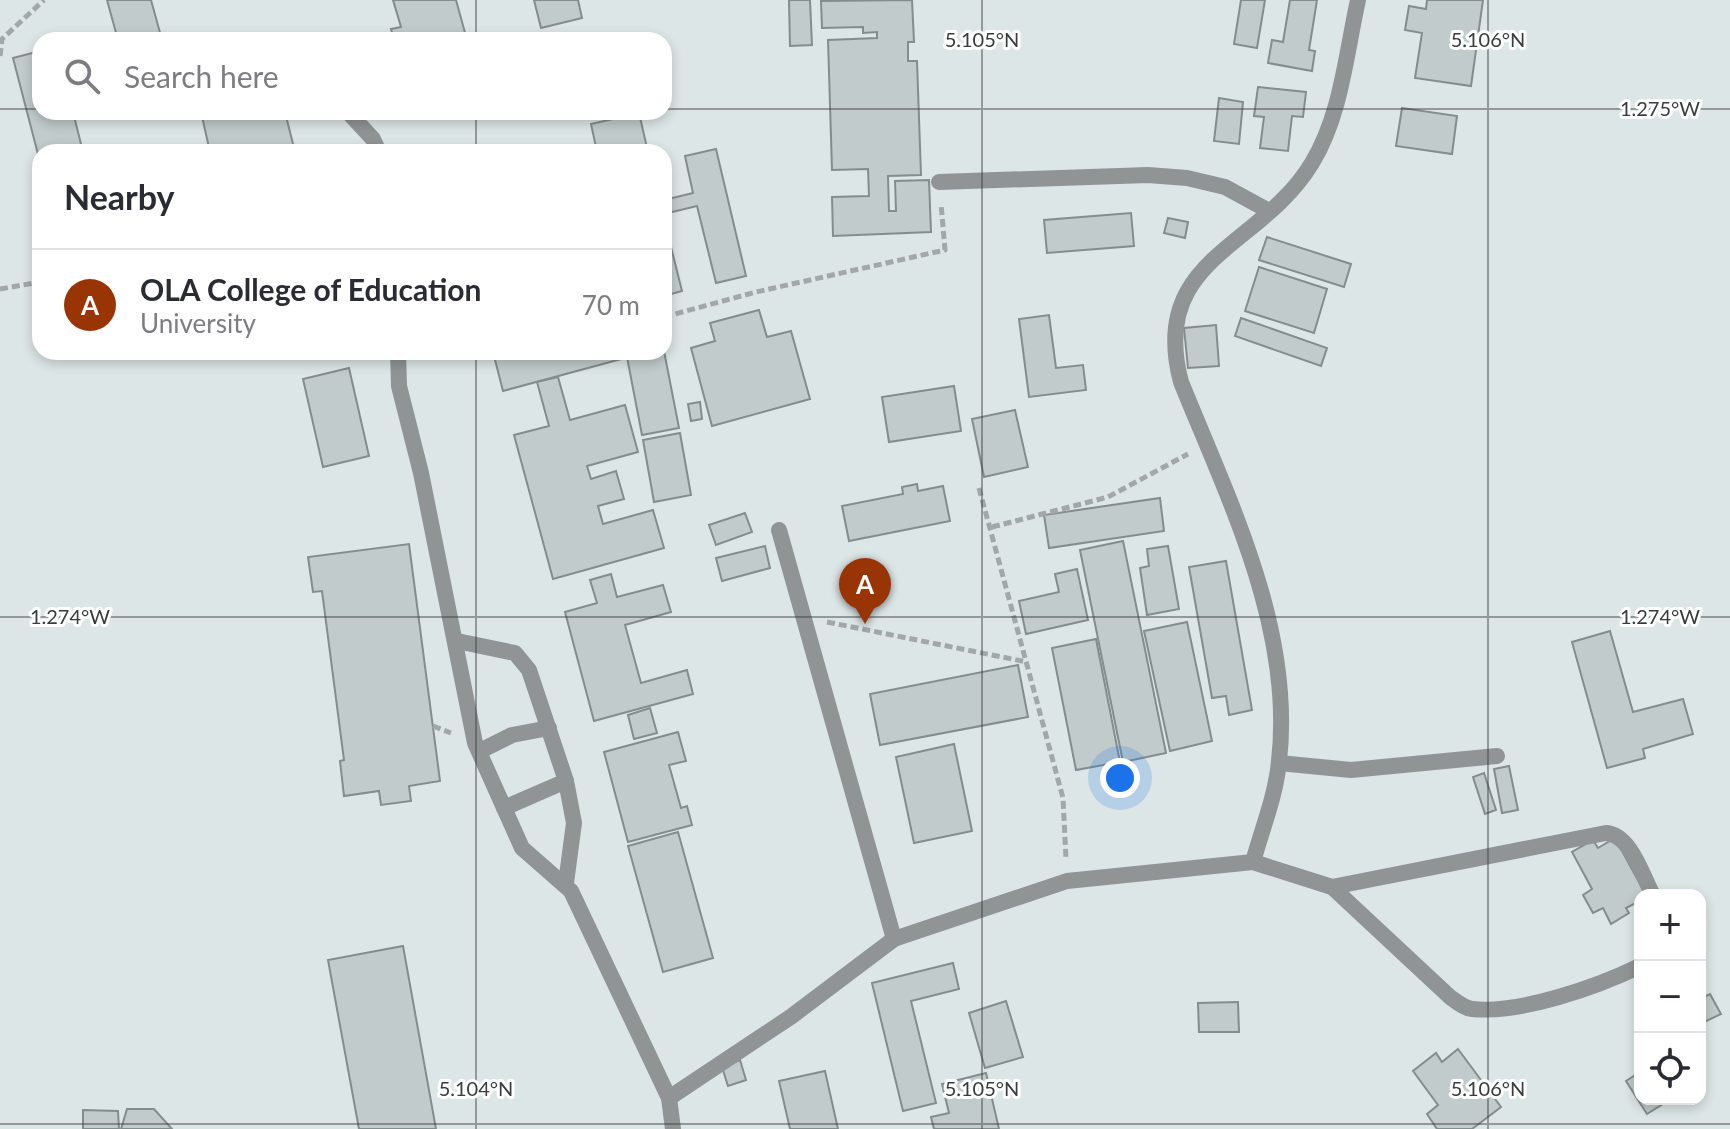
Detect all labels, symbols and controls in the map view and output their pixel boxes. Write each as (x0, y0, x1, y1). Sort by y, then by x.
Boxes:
text: 5.105°N (945, 27, 1019, 51)
text: 5.106°N (1451, 27, 1525, 51)
search box (32, 32, 672, 120)
icon: search (60, 54, 104, 98)
text: Search here (124, 58, 279, 94)
text: 1.275°W (1620, 96, 1700, 120)
text: Nearby (64, 176, 175, 217)
text: OLA College of Education (140, 271, 481, 307)
text: A (81, 289, 99, 321)
text: 70 m (582, 289, 640, 321)
text: University (140, 307, 256, 339)
pin: A (839, 558, 891, 624)
text: 1.274°W (30, 604, 110, 628)
text: 1.274°W (1620, 604, 1700, 628)
your location (1100, 758, 1140, 798)
map controls (1634, 889, 1706, 1105)
button: + (1634, 889, 1706, 961)
button: − (1634, 961, 1706, 1033)
button: locate (1634, 1033, 1706, 1105)
text: 5.104°N (439, 1076, 513, 1100)
text: 5.105°N (945, 1076, 1019, 1100)
text: 5.106°N (1451, 1076, 1525, 1100)

